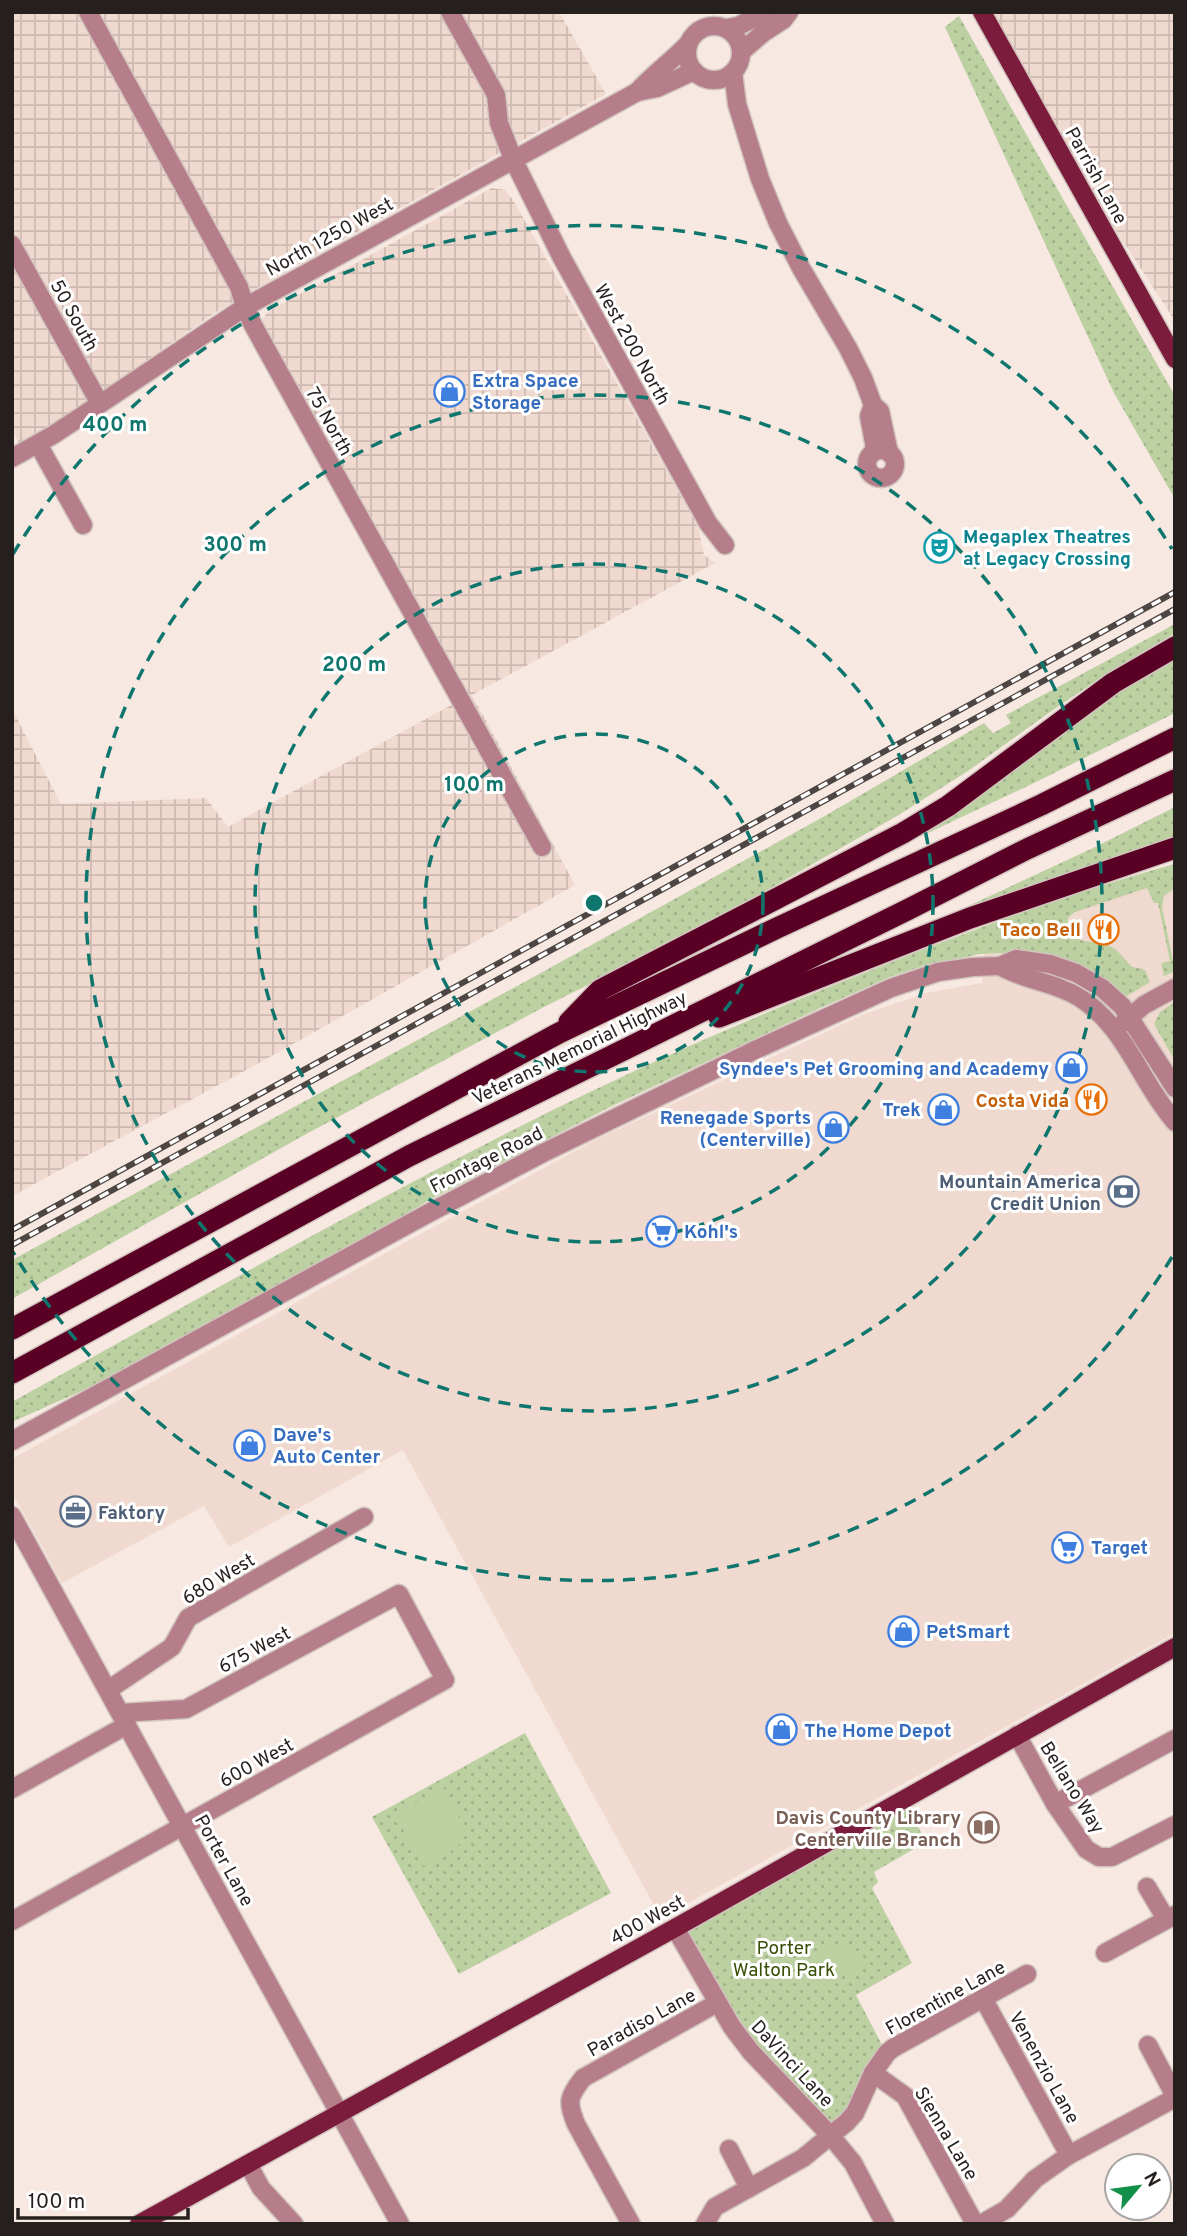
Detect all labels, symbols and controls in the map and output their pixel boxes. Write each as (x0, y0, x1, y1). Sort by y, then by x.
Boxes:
street label: Parrish Lane (1059, 123, 1132, 229)
street label: North 1250 West (262, 193, 398, 283)
street label: 50 South (44, 276, 103, 356)
street label: West 200 North (588, 280, 675, 410)
place label: Extra Space Storage (472, 370, 579, 416)
shop icon: Extra Space Storage (432, 374, 466, 408)
street label: 75 North (299, 383, 357, 461)
text: 400 m (83, 412, 147, 439)
place label: Megaplex Theatres at Legacy Crossing (963, 526, 1131, 572)
theatre icon: Megaplex Theatres at Legacy Crossing (923, 530, 957, 564)
text: 300 m (203, 532, 267, 559)
text: 200 m (322, 652, 386, 679)
text: 100 m (444, 772, 504, 799)
centre of rings (582, 891, 606, 915)
restaurant icon: Taco Bell (1087, 912, 1121, 946)
place label: Taco Bell (999, 919, 1081, 943)
street label: Veterans Memorial Highway (468, 986, 691, 1111)
shop icon: Syndee's Pet Grooming and Academy (1055, 1051, 1089, 1085)
place label: Syndee's Pet Grooming and Academy (719, 1058, 1049, 1082)
restaurant icon: Costa Vida (1075, 1083, 1109, 1117)
place label: Costa Vida (975, 1090, 1069, 1114)
shop icon: Trek (927, 1092, 961, 1126)
place label: Trek (882, 1099, 921, 1123)
place label: Renegade Sports (Centerville) (660, 1107, 811, 1153)
shop icon: Renegade Sports (Centerville) (817, 1111, 851, 1145)
street label: Frontage Road (426, 1122, 547, 1200)
place label: Mountain America Credit Union (939, 1171, 1101, 1217)
bank icon: Mountain America Credit Union (1107, 1175, 1141, 1209)
supermarket icon: Kohl's (644, 1214, 678, 1248)
place label: Kohl's (684, 1221, 738, 1245)
place label: Dave's Auto Center (273, 1424, 380, 1470)
shop icon: Dave's Auto Center (233, 1428, 267, 1462)
office icon: Faktory (58, 1495, 92, 1529)
place label: Faktory (98, 1502, 165, 1526)
supermarket icon: Target (1051, 1530, 1085, 1564)
place label: Target (1091, 1537, 1148, 1561)
street label: 680 West (178, 1549, 260, 1611)
shop icon: PetSmart (886, 1614, 920, 1648)
place label: PetSmart (926, 1621, 1010, 1645)
street label: 675 West (215, 1622, 295, 1680)
shop icon: The Home Depot (764, 1713, 798, 1747)
place label: The Home Depot (804, 1720, 951, 1744)
street label: 600 West (216, 1734, 298, 1794)
street label: Bellano Way (1034, 1738, 1109, 1839)
place label: Davis County Library Centerville Branch (775, 1807, 961, 1853)
street label: Porter Lane (188, 1811, 258, 1911)
library icon: Davis County Library Centerville Branch (967, 1811, 1001, 1845)
street label: 400 West (606, 1890, 689, 1951)
park label: Porter Walton Park (733, 1937, 835, 1983)
street label: Florentine Lane (882, 1956, 1010, 2042)
street label: Paradiso Lane (583, 1984, 700, 2063)
street label: Venenzio Lane (1003, 2008, 1084, 2128)
street label: DaVinci Lane (745, 2016, 838, 2113)
street label: Sienna Lane (908, 2083, 983, 2185)
north arrow (1103, 2152, 1173, 2222)
text: N (1137, 2168, 1165, 2192)
scale bar (18, 2176, 187, 2220)
text: 100 m (28, 2189, 85, 2216)

